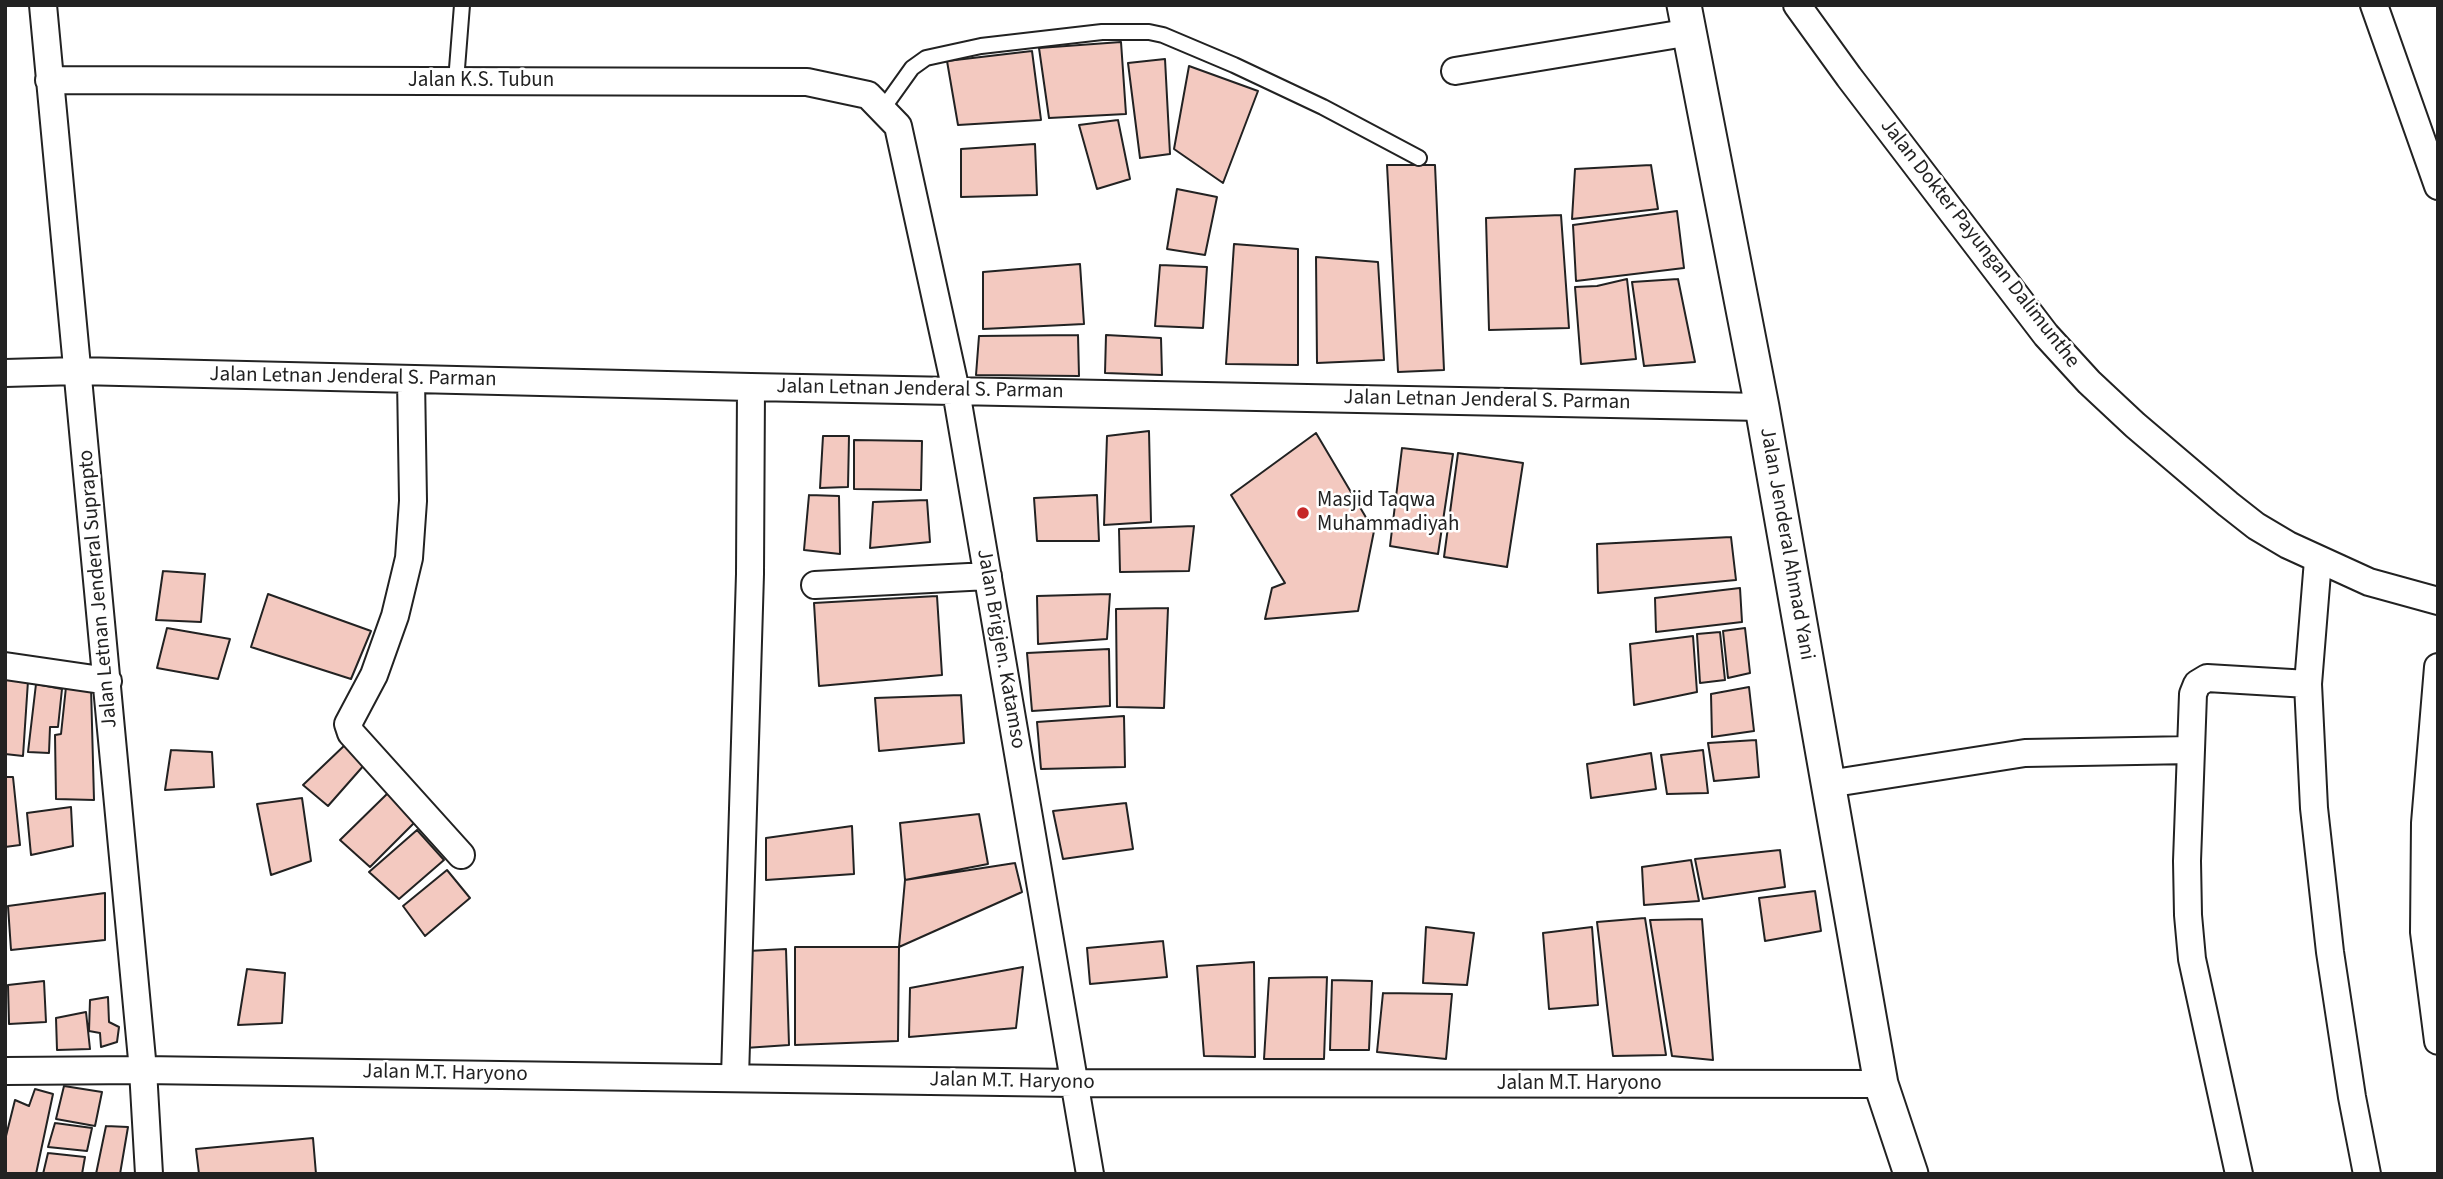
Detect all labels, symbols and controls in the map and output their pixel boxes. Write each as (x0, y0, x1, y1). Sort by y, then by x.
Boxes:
street label: Jalan K.S. Tubun (408, 68, 554, 94)
street label: Jalan Dokter Payungan Dalimunthe (1874, 114, 2084, 374)
street label: Jalan Letnan Jenderal S. Parman (209, 363, 497, 393)
street label: Jalan Letnan Jenderal S. Parman (776, 375, 1064, 405)
street label: Jalan Letnan Jenderal S. Parman (1343, 386, 1631, 416)
street label: Jalan Jenderal Ahmad Yani (1753, 426, 1819, 662)
street label: Jalan Letnan Jenderal Suprapto (74, 449, 124, 729)
place label: Masjid Taqwa Muhammadiyah (1317, 488, 1459, 538)
marker: Masjid Taqwa Muhammadiyah (1295, 505, 1311, 521)
street label: Jalan Brigjen. Katamso (970, 547, 1030, 751)
street label: Jalan M.T. Haryono (362, 1060, 528, 1088)
street label: Jalan M.T. Haryono (929, 1068, 1095, 1096)
street label: Jalan M.T. Haryono (1496, 1071, 1662, 1097)

